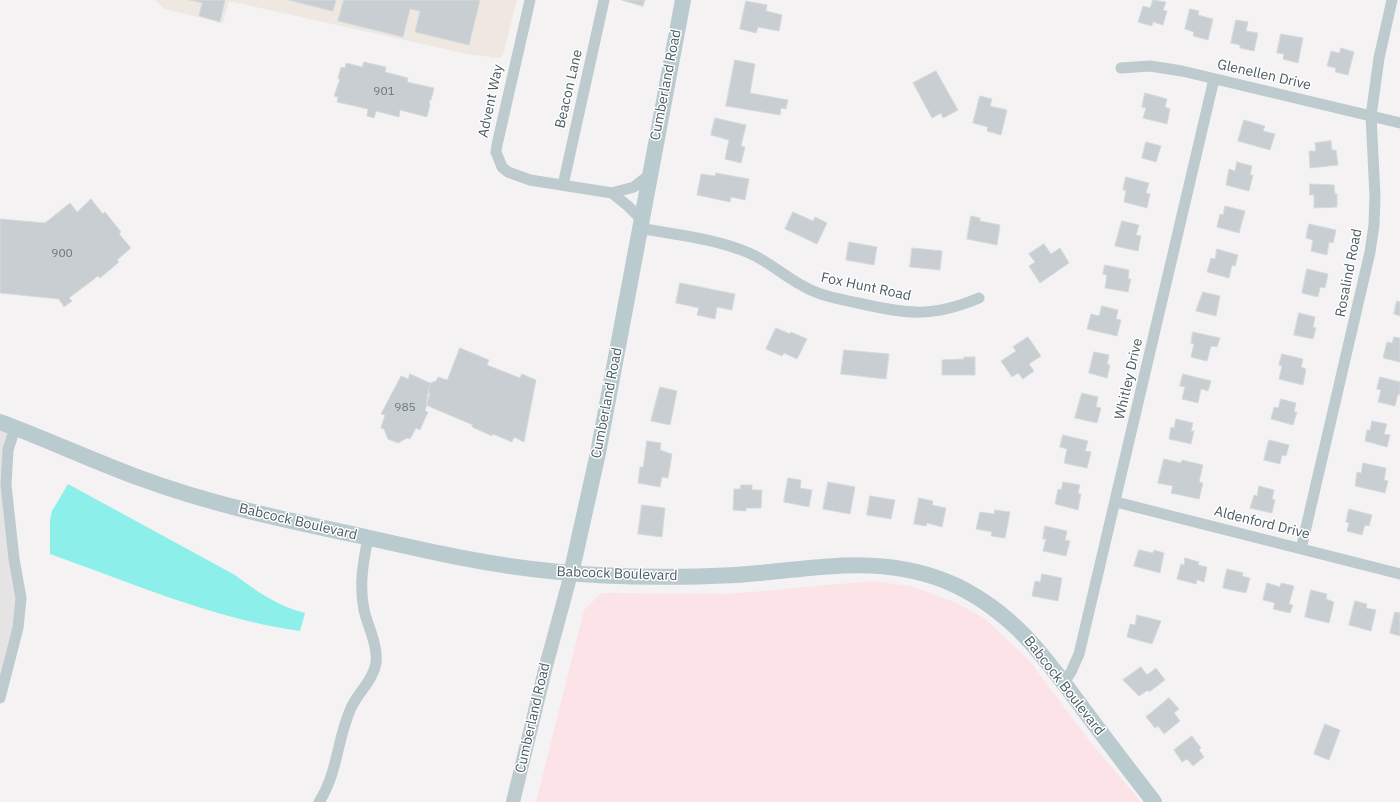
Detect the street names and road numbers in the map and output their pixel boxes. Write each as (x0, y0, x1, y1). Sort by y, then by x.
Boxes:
street label: Cumberland Road (647, 28, 685, 142)
street label: Beacon Lane (552, 48, 586, 130)
street label: Glenellen Drive (1215, 56, 1313, 94)
street label: Advent Way (475, 63, 507, 139)
street label: Rosalind Road (1332, 227, 1366, 319)
street label: Fox Hunt Road (819, 269, 913, 305)
street label: Whitley Drive (1111, 337, 1147, 421)
street label: Cumberland Road (588, 346, 626, 460)
street label: Babcock Boulevard (237, 500, 359, 544)
street label: Aldenford Drive (1213, 503, 1311, 543)
street label: Babcock Boulevard (556, 563, 678, 585)
street label: Babcock Boulevard (1020, 633, 1108, 739)
street label: Cumberland Road (512, 661, 554, 775)

